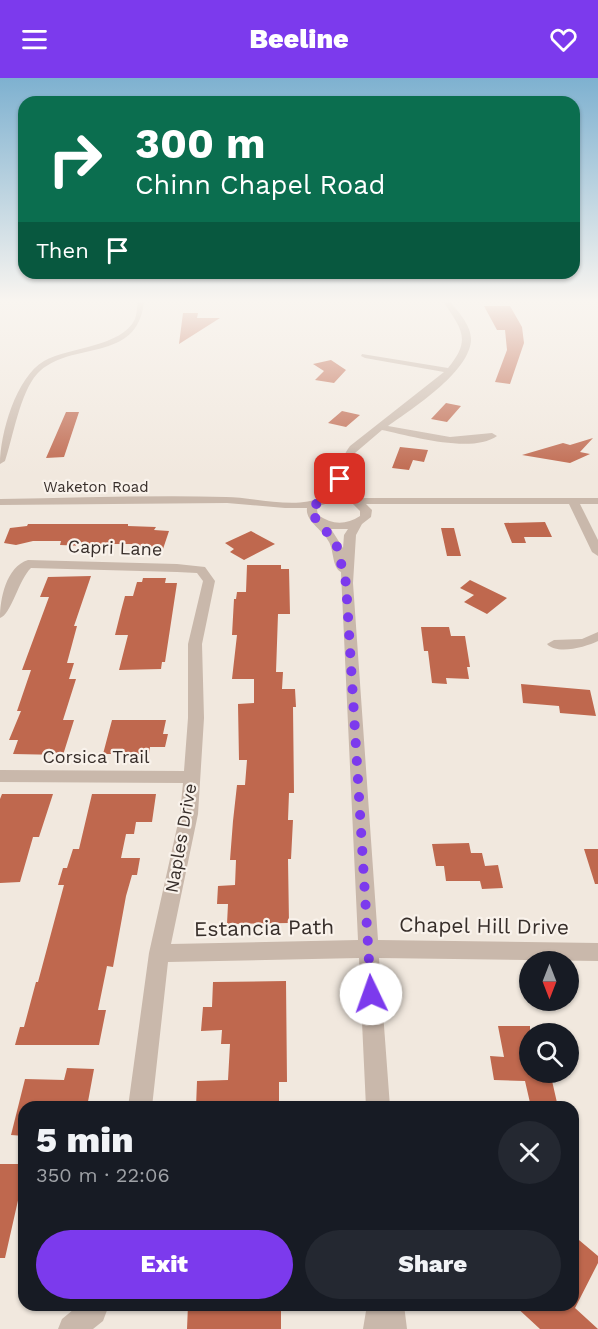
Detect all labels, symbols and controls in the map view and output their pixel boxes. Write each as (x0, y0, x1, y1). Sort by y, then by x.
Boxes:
icon: menu (18, 23, 51, 56)
text: Beeline (249, 23, 349, 55)
icon: heart (547, 23, 580, 56)
text: 300 m (135, 119, 266, 168)
icon: right (36, 120, 114, 198)
text: Chinn Chapel Road (135, 169, 386, 201)
icon: arrive (101, 234, 134, 267)
text: Then (36, 238, 89, 263)
pin (314, 453, 365, 504)
icon: arrive (323, 462, 356, 495)
street label: Waketon Road (43, 478, 149, 496)
street label: Capri Lane (67, 535, 163, 560)
street label: Corsica Trail (42, 746, 150, 767)
street label: Naples Drive (161, 781, 200, 894)
street label: Chapel Hill Drive (399, 912, 569, 939)
street label: Estancia Path (194, 914, 334, 941)
north arrow (519, 951, 579, 1011)
map controls (519, 951, 579, 1083)
position arrow (339, 962, 403, 1026)
button: search (519, 1023, 579, 1083)
text: 5 min (36, 1119, 133, 1161)
button: close (498, 1121, 561, 1184)
text: 350 m · 22:06 (36, 1163, 170, 1187)
button: Exit (36, 1230, 293, 1299)
button: Share (305, 1230, 561, 1299)

